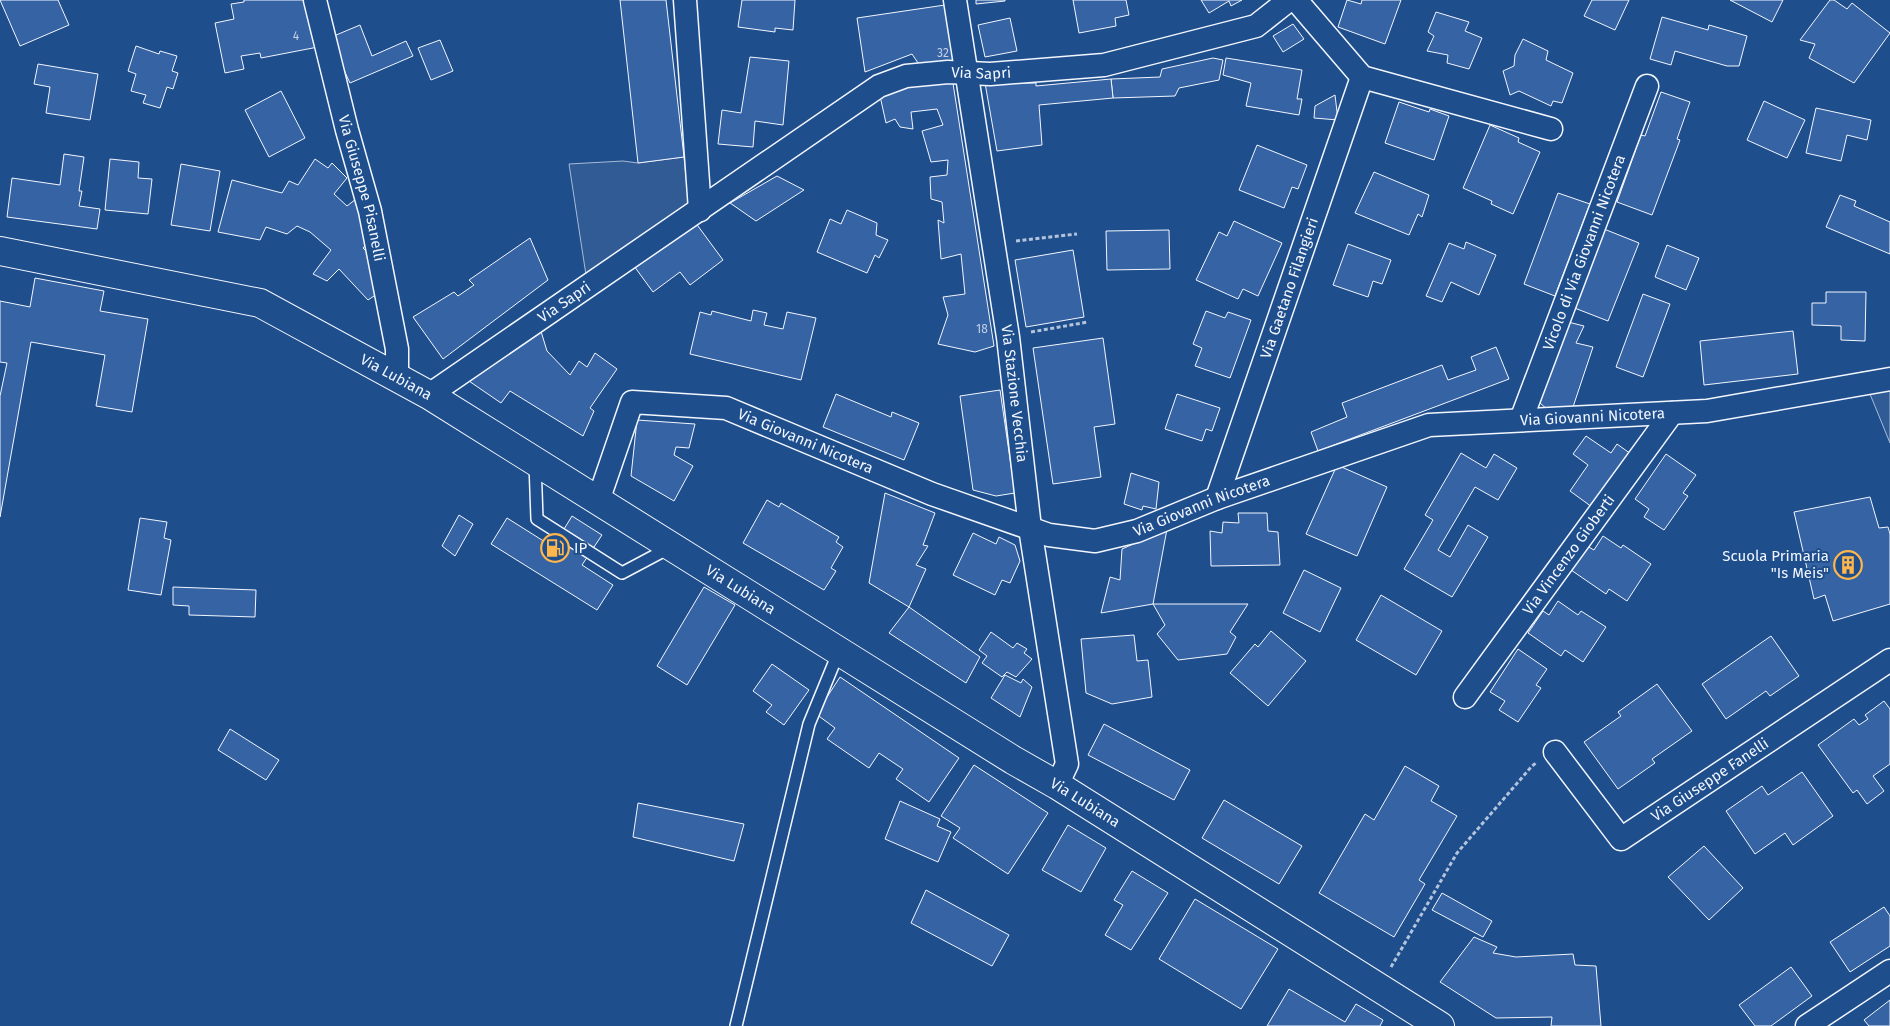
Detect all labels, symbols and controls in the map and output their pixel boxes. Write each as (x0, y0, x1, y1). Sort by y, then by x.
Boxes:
house number: 4 (293, 29, 300, 43)
house number: 32 (937, 46, 949, 60)
street label: Via Sapri (951, 63, 1012, 83)
street label: Via Giuseppe Pisanelli (335, 113, 389, 263)
street label: Vicolo di Via Giovanni Nicotera (1539, 152, 1629, 353)
street label: Via Gaetano Filangieri (1257, 215, 1322, 361)
street label: Via Sapri (534, 278, 594, 327)
house number: 18 (976, 322, 988, 336)
street label: Via Stazione Vecchia (997, 323, 1031, 463)
street label: Via Lubiana (357, 350, 435, 404)
street label: Via Giovanni Nicotera (1519, 404, 1665, 429)
street label: Via Giovanni Nicotera (735, 405, 876, 477)
street label: Via Giovanni Nicotera (1131, 471, 1272, 541)
street label: Via Vincenzo Gioberti (1519, 491, 1618, 618)
fuel station icon: IP (540, 533, 570, 563)
place label: IP (574, 539, 587, 557)
place label: Scuola Primaria "Is Meis" (1722, 547, 1829, 582)
building icon: Scuola Primaria "Is Meis" (1833, 550, 1863, 580)
street label: Via Lubiana (702, 561, 779, 618)
street label: Via Giuseppe Fanelli (1648, 734, 1772, 825)
street label: Via Lubiana (1047, 774, 1123, 831)

